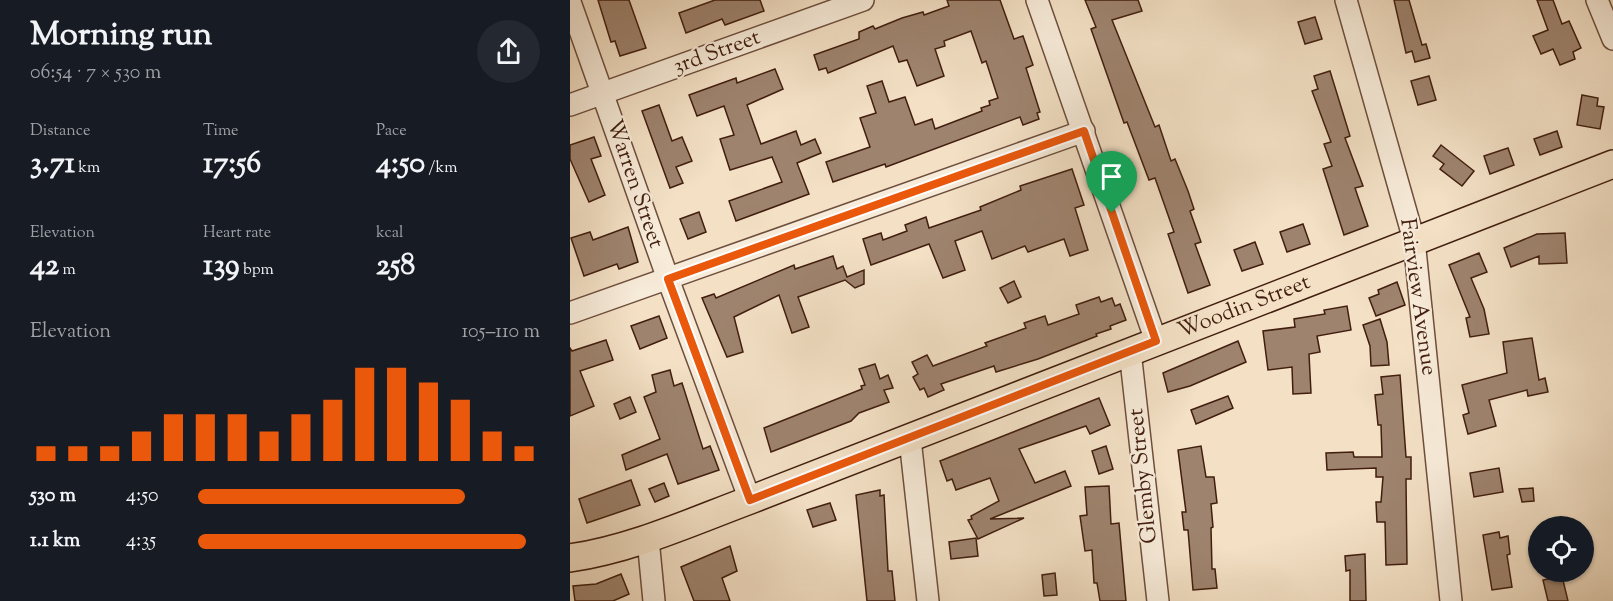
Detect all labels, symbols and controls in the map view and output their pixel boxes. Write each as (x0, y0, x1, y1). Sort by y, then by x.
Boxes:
text: Morning run (30, 12, 212, 60)
button: share (477, 20, 540, 83)
street label: 3rd Street (669, 22, 766, 84)
text: 06:54 · 7 × 530 m (30, 59, 161, 88)
street label: Warren Street (597, 115, 671, 253)
text: Distance (30, 120, 90, 143)
text: Time (203, 120, 239, 143)
text: Pace (376, 120, 407, 143)
text: 3.71 (30, 143, 75, 186)
text: 17:56 (203, 143, 261, 186)
text: 4:50 (376, 143, 425, 186)
pin (1086, 151, 1137, 213)
text: km (75, 157, 100, 180)
text: /km (425, 157, 457, 180)
icon: arrive (1095, 160, 1128, 193)
street label: Fairview Avenue (1390, 216, 1444, 378)
text: Elevation (30, 222, 95, 245)
text: Heart rate (203, 222, 271, 245)
text: kcal (376, 222, 404, 245)
text: 42 (30, 245, 59, 288)
text: 139 (203, 245, 240, 288)
text: 258 (376, 245, 415, 288)
text: m (59, 259, 76, 282)
text: bpm (240, 259, 274, 282)
street label: Woodin Street (1173, 267, 1316, 348)
text: Elevation (30, 318, 111, 347)
text: 105–110 m (461, 318, 540, 347)
street label: Glemby Street (1121, 406, 1167, 545)
text: 530 m (30, 482, 76, 511)
text: 4:50 (126, 482, 159, 511)
map controls (1528, 516, 1594, 582)
button: locate (1528, 516, 1594, 582)
text: 1.1 km (30, 527, 80, 556)
text: 4:35 (126, 527, 156, 556)

